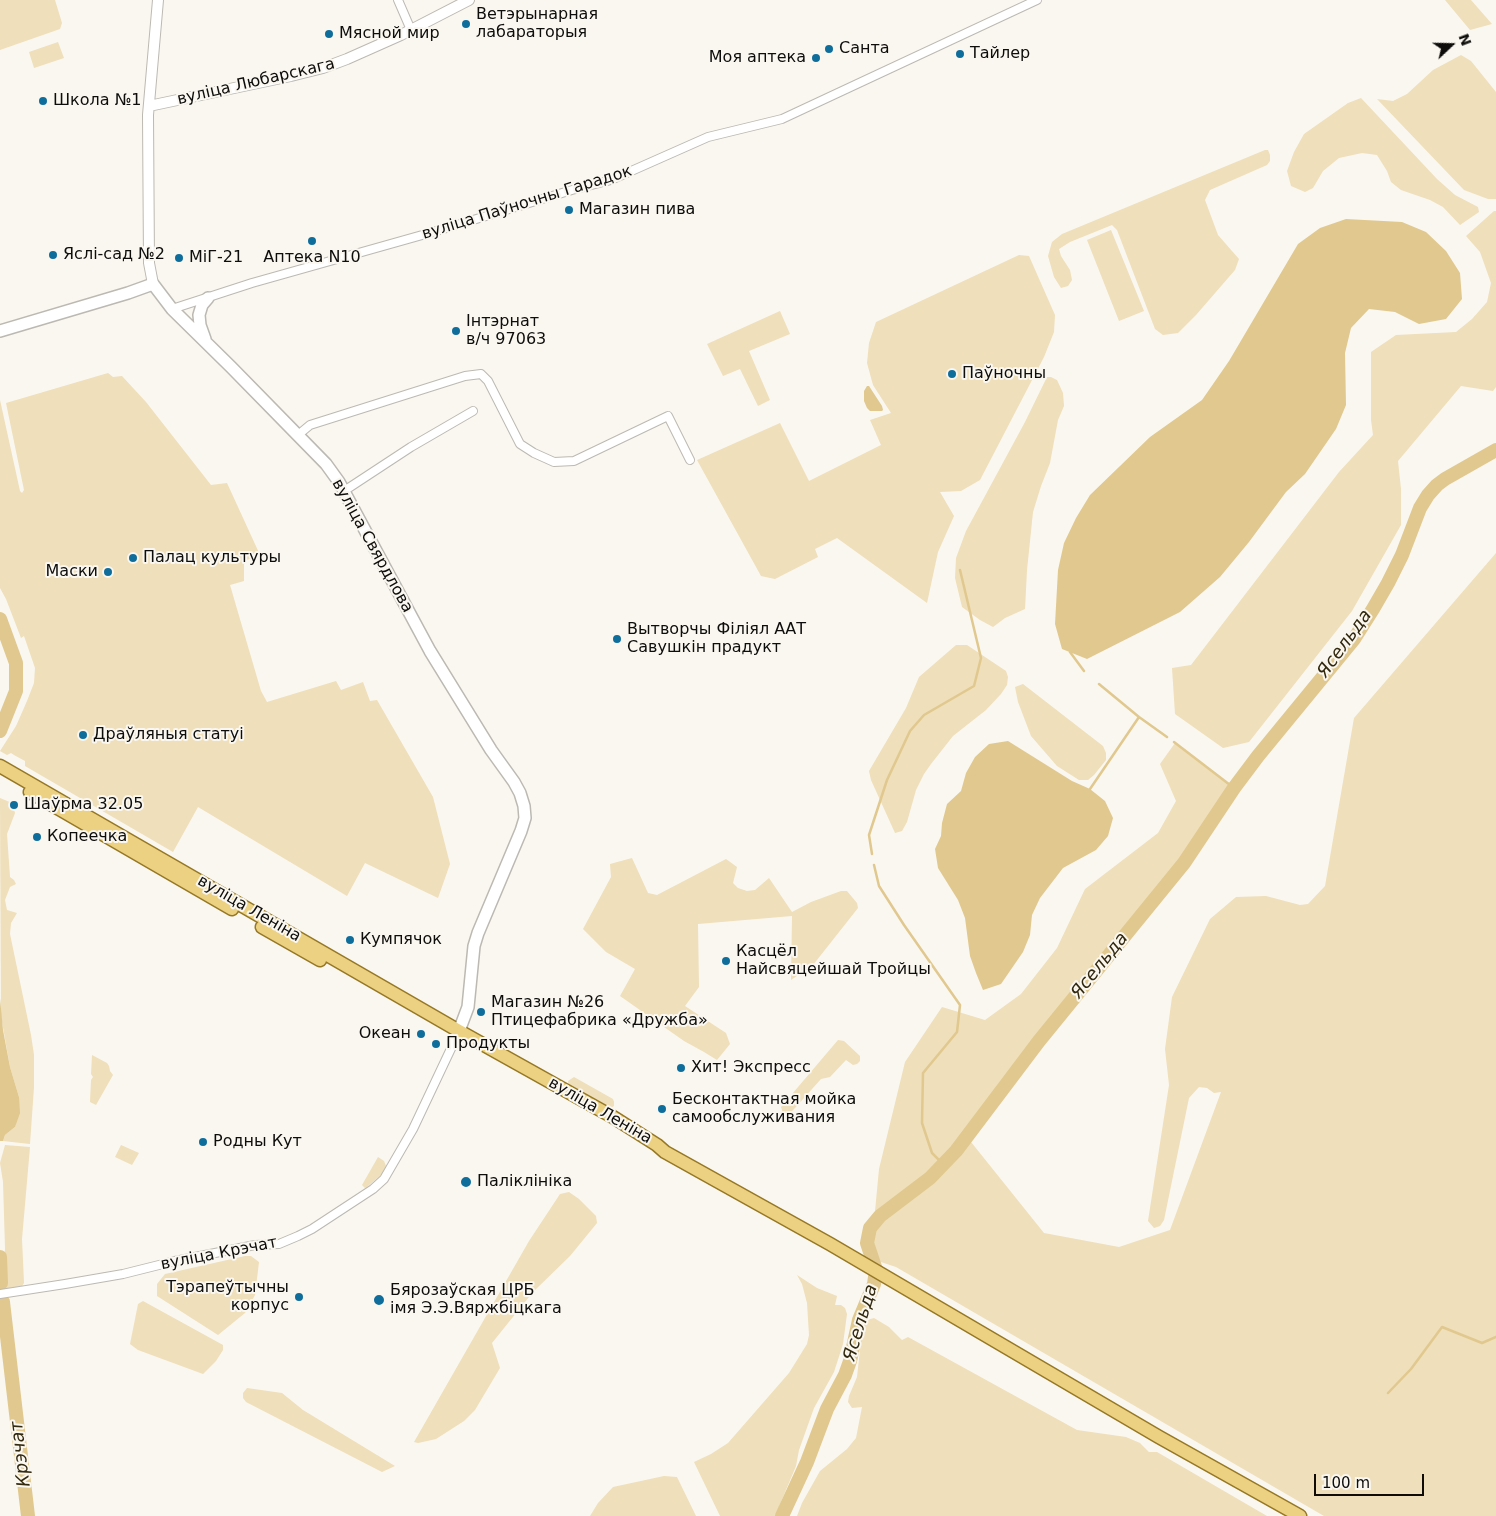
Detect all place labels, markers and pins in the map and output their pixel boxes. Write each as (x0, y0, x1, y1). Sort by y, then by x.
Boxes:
place label: Ветэрынарная лабараторыя (476, 5, 598, 43)
marker: Ветэрынарная лабараторыя (460, 18, 472, 30)
place label: Мясной мир (339, 24, 440, 44)
marker: Мясной мир (323, 28, 335, 40)
place label: Санта (839, 39, 890, 59)
marker: Санта (823, 43, 835, 55)
place label: Тайлер (970, 44, 1030, 64)
place label: Моя аптека (709, 48, 806, 68)
marker: Тайлер (954, 48, 966, 60)
marker: Моя аптека (810, 52, 822, 64)
place label: Школа №1 (53, 91, 142, 111)
marker: Школа №1 (37, 95, 49, 107)
place label: Магазин пива (579, 200, 695, 220)
marker: Магазин пива (563, 204, 575, 216)
marker: Аптека N10 (306, 235, 318, 247)
place label: Яслі-сад №2 (63, 245, 165, 265)
place label: МіГ-21 (189, 248, 243, 268)
place label: Аптека N10 (263, 248, 361, 268)
marker: Яслі-сад №2 (47, 249, 59, 261)
marker: МіГ-21 (173, 252, 185, 264)
place label: Інтэрнат в/ч 97063 (466, 312, 546, 350)
marker: Інтэрнат в/ч 97063 (450, 325, 462, 337)
place label: Паўночны (962, 364, 1046, 384)
marker: Паўночны (946, 368, 958, 380)
place label: Палац культуры (143, 548, 281, 568)
marker: Палац культуры (127, 552, 139, 564)
place label: Маски (46, 562, 98, 582)
marker: Маски (102, 566, 114, 578)
place label: Вытворчы Філіял ААТ Савушкін прадукт (627, 620, 806, 658)
marker: Вытворчы Філіял ААТ Савушкін прадукт (611, 633, 623, 645)
place label: Драўляныя статуі (93, 725, 244, 745)
marker: Драўляныя статуі (77, 729, 89, 741)
place label: Шаўрма 32.05 (24, 795, 143, 815)
marker: Шаўрма 32.05 (8, 799, 20, 811)
place label: Копеечка (47, 827, 127, 847)
marker: Копеечка (31, 831, 43, 843)
place label: Кумпячок (360, 930, 442, 950)
marker: Кумпячок (344, 934, 356, 946)
place label: Касцёл Найсвяцейшай Тройцы (736, 942, 931, 980)
marker: Касцёл Найсвяцейшай Тройцы (720, 955, 732, 967)
place label: Магазин №26 Птицефабрика «Дружба» (491, 993, 708, 1031)
marker: Магазин №26 Птицефабрика «Дружба» (475, 1006, 487, 1018)
place label: Океан (359, 1024, 411, 1044)
marker: Океан (415, 1028, 427, 1040)
place label: Продукты (446, 1034, 530, 1054)
marker: Продукты (430, 1038, 442, 1050)
place label: Хит! Экспресс (691, 1058, 811, 1078)
marker: Хит! Экспресс (675, 1062, 687, 1074)
place label: Бесконтактная мойка самообслуживания (672, 1090, 856, 1128)
marker: Бесконтактная мойка самообслуживания (656, 1103, 668, 1115)
place label: Родны Кут (213, 1132, 302, 1152)
marker: Родны Кут (197, 1136, 209, 1148)
place label: Паліклініка (477, 1172, 572, 1192)
marker: Паліклініка (459, 1175, 473, 1189)
place label: Тэрапеўтычны корпус (166, 1278, 289, 1316)
place label: Бярозаўская ЦРБ імя Э.Э.Вяржбіцкага (390, 1281, 562, 1319)
marker: Тэрапеўтычны корпус (293, 1291, 305, 1303)
marker: Бярозаўская ЦРБ імя Э.Э.Вяржбіцкага (372, 1293, 386, 1307)

